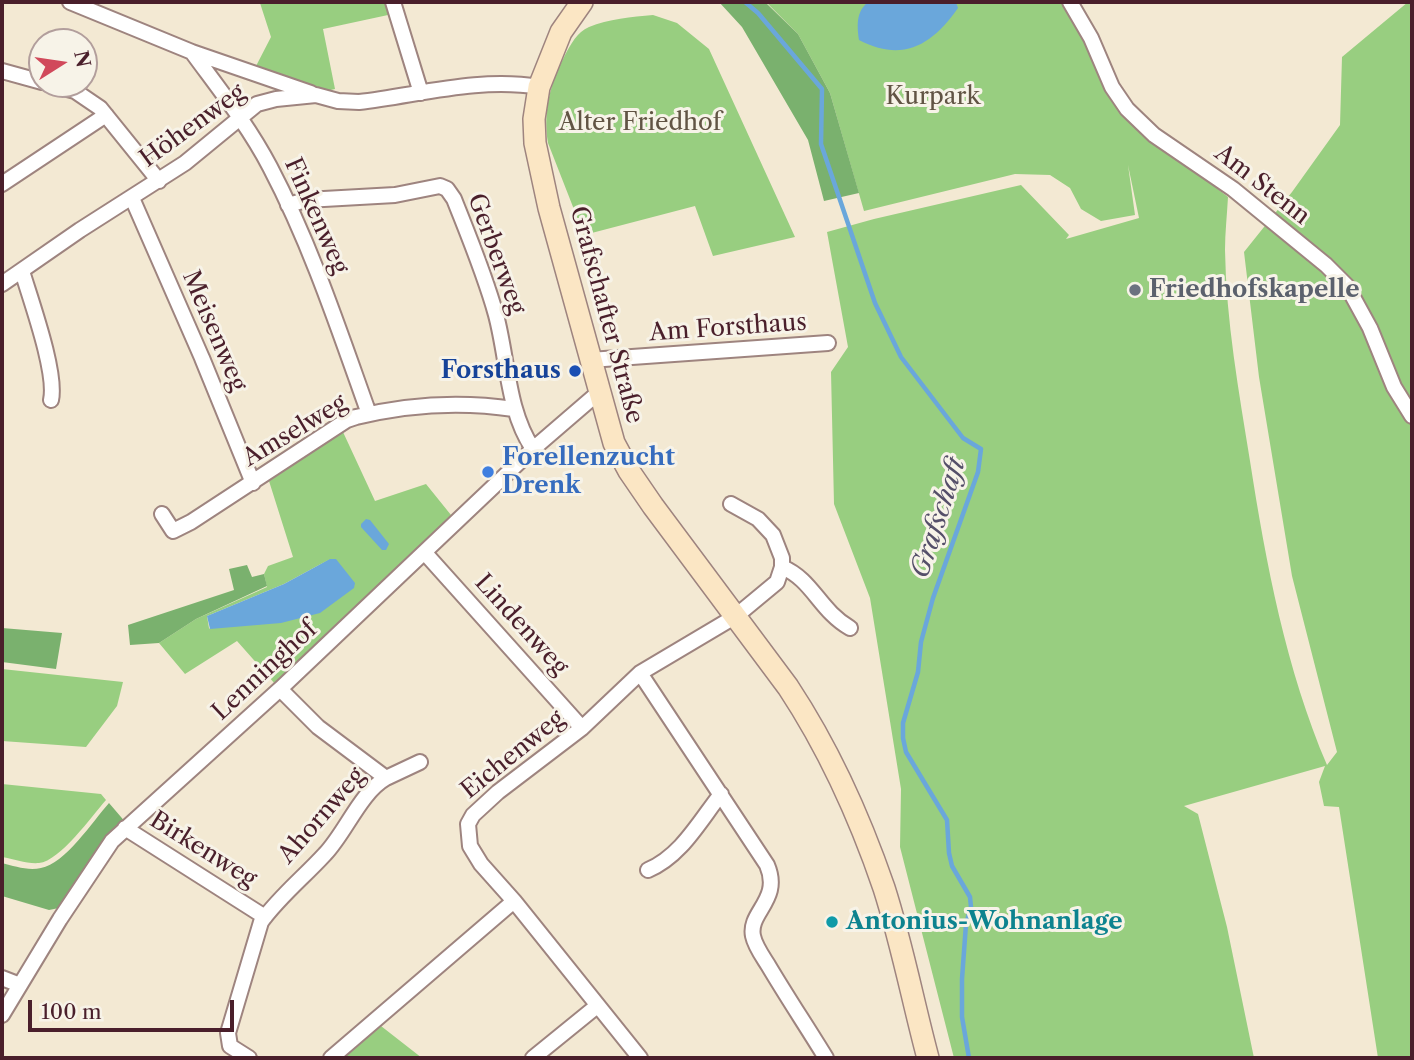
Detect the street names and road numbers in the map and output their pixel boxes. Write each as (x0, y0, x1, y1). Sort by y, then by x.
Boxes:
street label: Höhenweg (135, 78, 251, 174)
street label: Am Stenn (1209, 139, 1315, 231)
street label: Finkenweg (278, 154, 354, 278)
street label: Gerberweg (461, 190, 531, 318)
street label: Grafschafter Straße (563, 203, 649, 427)
street label: Meisenweg (176, 266, 252, 396)
street label: Am Forsthaus (648, 308, 808, 348)
street label: Amselweg (238, 389, 352, 473)
street label: Lindenweg (468, 569, 574, 681)
street label: Lenninghof (207, 615, 323, 727)
street label: Eichenweg (456, 705, 570, 805)
street label: Ahornweg (273, 762, 371, 870)
street label: Birkenweg (144, 806, 262, 894)

